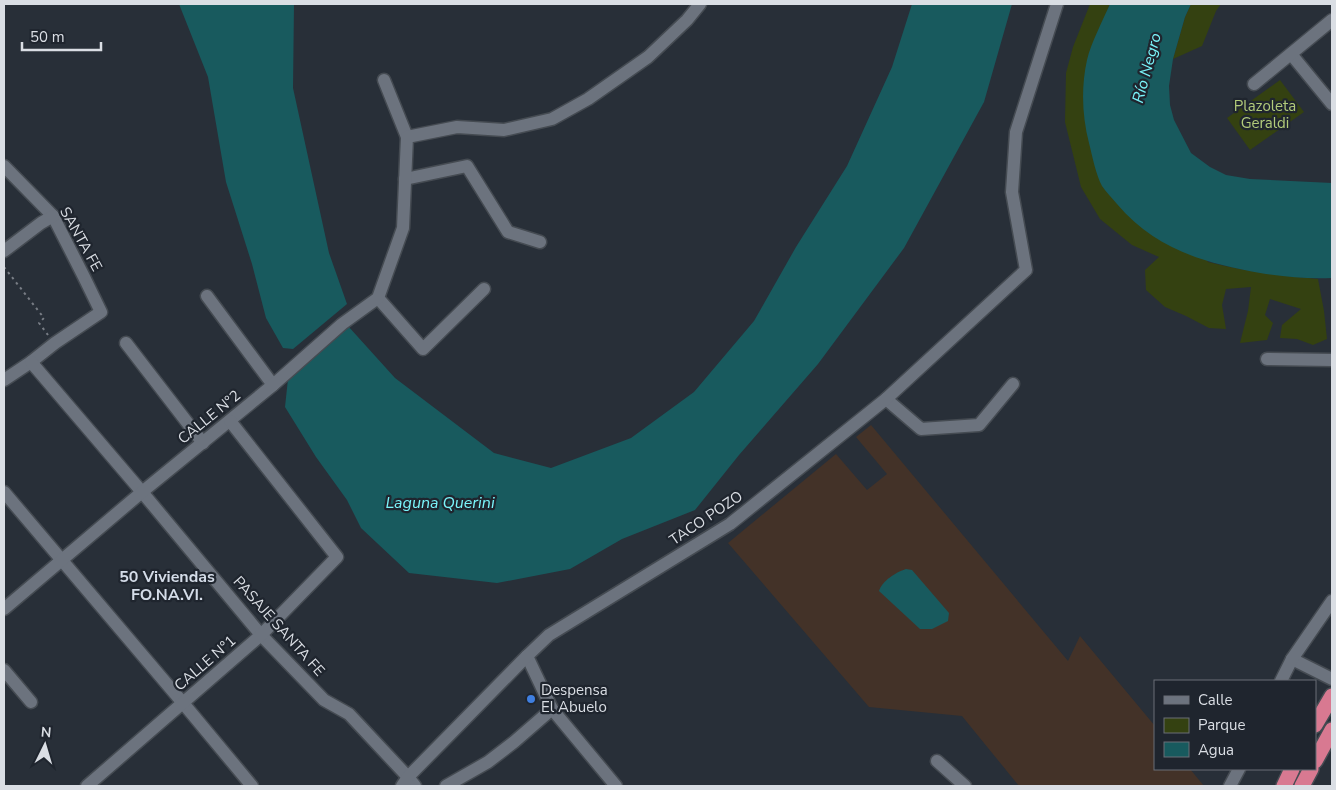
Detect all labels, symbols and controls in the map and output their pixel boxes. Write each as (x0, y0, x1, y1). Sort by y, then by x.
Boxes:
scale bar (22, 20, 101, 52)
text: 50 m (30, 27, 65, 47)
water label: Río Negro (1127, 30, 1167, 105)
park label: Plazoleta Geraldi (1234, 96, 1296, 133)
street label: SANTA FE (55, 203, 107, 275)
street label: CALLE N°2 (173, 386, 245, 448)
street label: TACO POZO (665, 486, 747, 550)
water label: Laguna Querini (385, 492, 495, 514)
district label: 50 Viviendas FO.NA.VI. (119, 566, 215, 606)
street label: PASAJE SANTA FE (229, 572, 329, 680)
street label: CALLE N°1 (170, 631, 240, 695)
place label: Despensa El Abuelo (541, 680, 608, 717)
legend (1154, 680, 1316, 770)
text: Calle (1198, 690, 1233, 710)
marker: Despensa El Abuelo (525, 693, 537, 705)
text: Parque (1198, 715, 1246, 735)
north arrow (20, 720, 70, 770)
text: N (40, 723, 52, 742)
text: Agua (1198, 740, 1234, 760)

